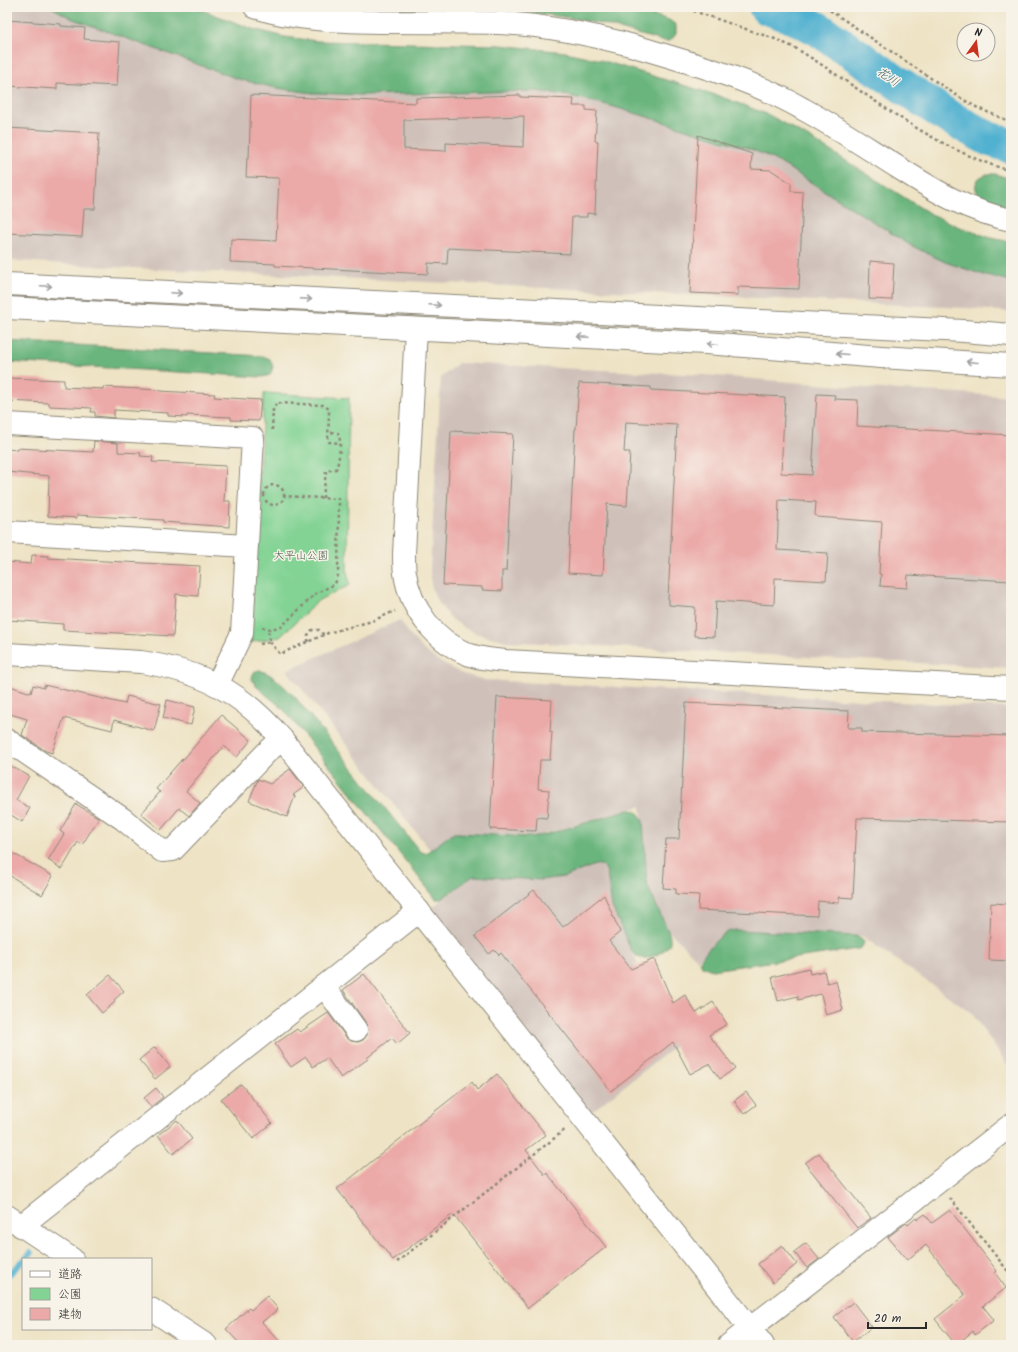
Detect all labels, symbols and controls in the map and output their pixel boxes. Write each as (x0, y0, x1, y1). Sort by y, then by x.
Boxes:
north arrow (956, 22, 996, 62)
text: N (973, 24, 984, 43)
water label: 花川 (873, 62, 903, 92)
one-way arrow (39, 282, 52, 290)
one-way arrow (169, 289, 182, 296)
one-way arrow (299, 295, 312, 303)
one-way arrow (428, 302, 441, 309)
one-way arrow (577, 334, 590, 341)
one-way arrow (707, 340, 720, 347)
one-way arrow (836, 351, 849, 358)
one-way arrow (966, 359, 979, 366)
park label: 大平山公園 (274, 547, 329, 565)
legend (22, 1258, 152, 1330)
text: 道路 (58, 1265, 82, 1284)
text: 公園 (58, 1285, 82, 1304)
scale bar (868, 1304, 926, 1330)
text: 建物 (58, 1305, 82, 1324)
text: 20 m (874, 1309, 902, 1328)

